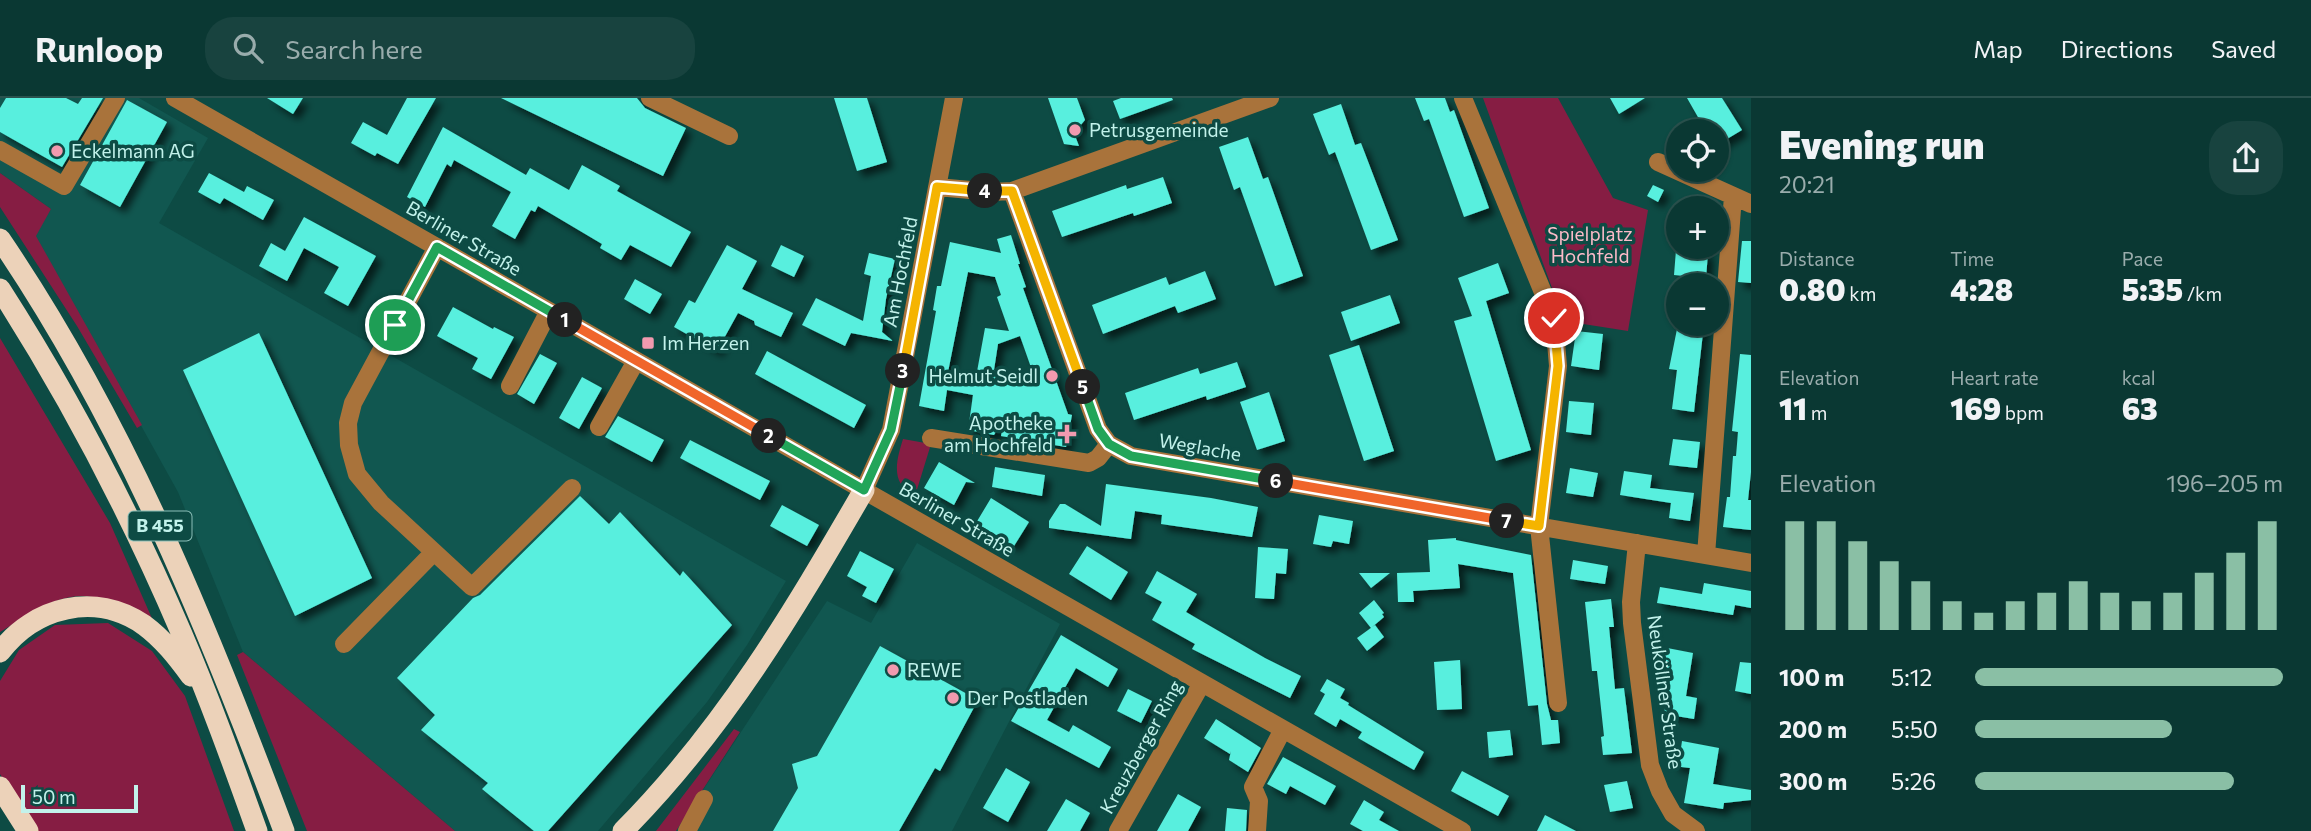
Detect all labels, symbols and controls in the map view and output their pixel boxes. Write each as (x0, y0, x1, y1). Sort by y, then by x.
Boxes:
search box (205, 17, 695, 80)
text: Runloop (35, 28, 163, 69)
icon: search (229, 29, 267, 67)
text: Search here (285, 33, 423, 64)
text: Map (1973, 34, 2023, 63)
text: Directions (2061, 34, 2173, 63)
text: Saved (2211, 34, 2276, 63)
place label: Petrusgemeinde (1089, 118, 1229, 141)
map controls (1666, 119, 1729, 336)
button: locate (1666, 119, 1729, 182)
text: Evening run (1779, 120, 1985, 167)
button: share (2209, 121, 2283, 195)
marker: Petrusgemeinde (1067, 122, 1083, 138)
place label: Eckelmann AG (71, 139, 195, 162)
marker: Eckelmann AG (49, 143, 65, 159)
text: 20:21 (1779, 170, 1835, 198)
pin: 4 (968, 174, 1002, 208)
text: 4 (979, 179, 990, 202)
street label: Berliner Straße (402, 195, 526, 280)
button: + (1666, 196, 1729, 259)
street label: Am Hochfeld (878, 215, 921, 329)
park label: Spielplatz Hochfeld (1547, 222, 1633, 267)
text: Distance (1779, 247, 1855, 270)
text: Time (1950, 247, 1994, 270)
text: Pace (2122, 247, 2163, 270)
text: 0.80 (1779, 270, 1846, 307)
text: 4:28 (1950, 270, 2013, 307)
text: 5:35 (2122, 270, 2183, 307)
button: − (1666, 273, 1729, 336)
text: km (1846, 282, 1876, 305)
text: /km (2183, 282, 2222, 305)
pin (1524, 288, 1584, 348)
pin (365, 295, 425, 355)
icon: check (1535, 299, 1573, 337)
pin: 1 (548, 302, 582, 338)
icon: arrive (376, 306, 414, 344)
text: 1 (560, 308, 569, 331)
place label: Im Herzen (662, 331, 750, 354)
marker: Im Herzen (640, 335, 656, 351)
pin: 3 (886, 354, 920, 388)
text: 3 (897, 359, 908, 382)
place label: Helmut Seidl (928, 364, 1038, 387)
text: Elevation (1779, 366, 1859, 389)
text: Heart rate (1950, 366, 2039, 389)
text: kcal (2122, 366, 2156, 389)
marker: Helmut Seidl (1044, 368, 1060, 384)
pin: 5 (1066, 370, 1100, 404)
text: 5 (1077, 375, 1088, 398)
text: 11 (1779, 389, 1807, 426)
text: 169 (1950, 389, 2001, 426)
text: 63 (2122, 389, 2158, 426)
text: m (1807, 401, 1827, 424)
text: bpm (2001, 401, 2044, 424)
place label: Apotheke am Hochfeld (944, 411, 1053, 456)
pin: 2 (752, 418, 786, 454)
text: 2 (763, 424, 774, 447)
marker: Apotheke am Hochfeld (1059, 426, 1075, 442)
street label: Weglache (1157, 428, 1243, 465)
pin: 6 (1258, 464, 1294, 498)
text: 6 (1270, 469, 1281, 492)
text: Elevation (1779, 469, 1876, 497)
text: 196–205 m (2166, 469, 2283, 497)
street label: Berliner Straße (895, 476, 1019, 561)
pin: 7 (1490, 504, 1524, 538)
text: 7 (1501, 509, 1512, 532)
road number: B 455 (128, 512, 192, 540)
street label: Neuköllner Straße (1643, 613, 1688, 771)
place label: REWE (907, 658, 962, 681)
marker: REWE (885, 662, 901, 678)
text: 100 m (1779, 663, 1844, 691)
text: 5:12 (1891, 663, 1932, 691)
street label: Kreuzberger Ring (1094, 676, 1187, 818)
place label: Der Postladen (967, 686, 1088, 709)
marker: Der Postladen (945, 690, 961, 706)
text: 200 m (1779, 715, 1847, 743)
text: 5:50 (1891, 715, 1938, 743)
text: 300 m (1779, 767, 1847, 795)
text: 5:26 (1891, 767, 1936, 795)
scale bar (21, 782, 138, 814)
text: 50 m (32, 785, 76, 808)

